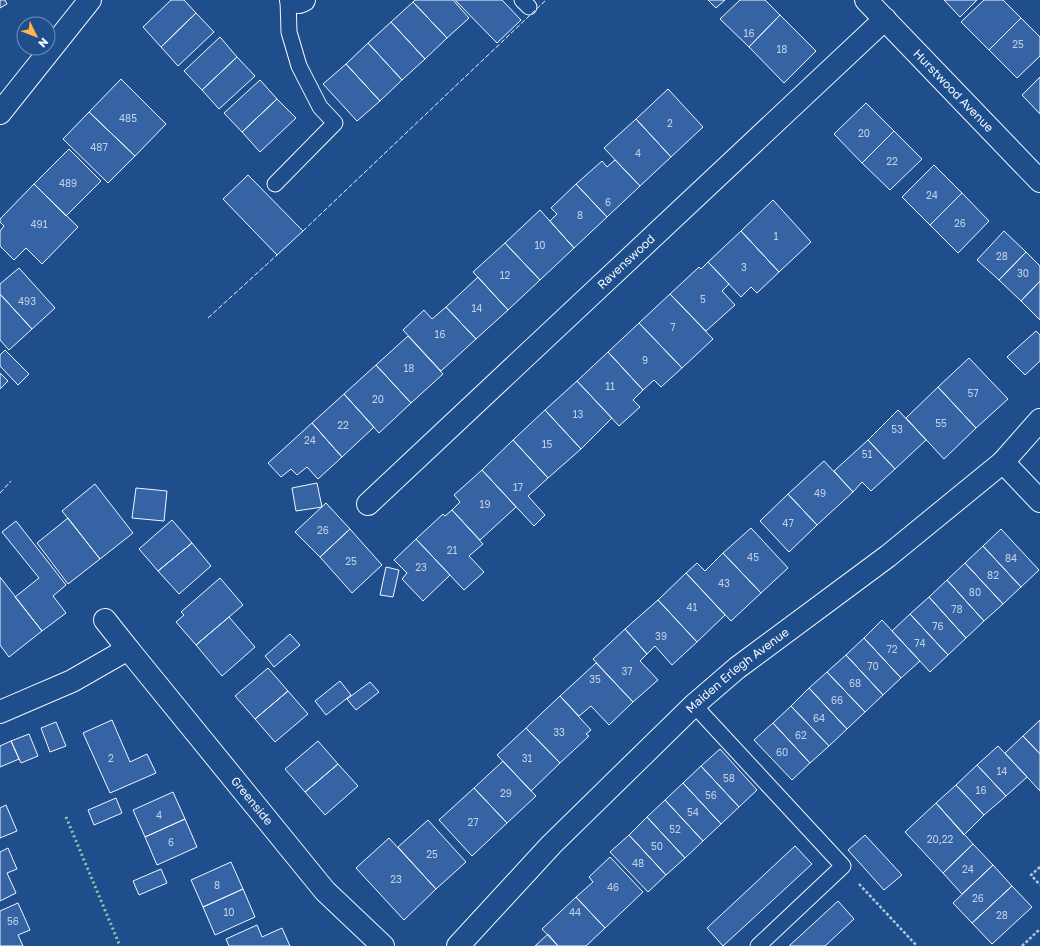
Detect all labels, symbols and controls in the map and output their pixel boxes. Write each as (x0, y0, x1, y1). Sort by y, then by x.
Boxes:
north arrow (16, 16, 56, 56)
house number: 16 (744, 27, 754, 39)
text: N (36, 36, 51, 51)
house number: 25 (1012, 38, 1024, 50)
house number: 18 (777, 43, 787, 55)
street label: Hurstwood Avenue (910, 46, 997, 135)
house number: 485 (119, 112, 137, 124)
house number: 2 (667, 117, 673, 129)
house number: 20 (858, 127, 870, 139)
house number: 487 (90, 141, 108, 153)
house number: 4 (635, 147, 641, 159)
house number: 22 (886, 155, 898, 167)
house number: 489 (59, 177, 77, 189)
house number: 24 (926, 189, 938, 201)
house number: 6 (605, 196, 611, 208)
house number: 8 (577, 209, 583, 221)
house number: 26 (954, 217, 966, 229)
house number: 491 (31, 218, 48, 230)
house number: 1 (774, 230, 779, 242)
street label: Ravenswood (594, 231, 658, 292)
house number: 10 (534, 239, 546, 251)
house number: 28 (996, 250, 1008, 262)
house number: 3 (741, 261, 747, 273)
house number: 30 (1017, 267, 1029, 279)
house number: 12 (500, 269, 511, 281)
house number: 5 (700, 293, 706, 305)
house number: 493 (18, 295, 36, 307)
house number: 14 (472, 302, 482, 314)
house number: 7 (670, 321, 676, 333)
house number: 16 (435, 328, 445, 340)
house number: 9 (642, 354, 648, 366)
house number: 18 (404, 362, 414, 374)
house number: 11 (605, 380, 615, 392)
house number: 57 (967, 387, 979, 399)
house number: 20 (372, 393, 384, 405)
house number: 13 (573, 408, 583, 420)
house number: 55 (935, 417, 947, 429)
house number: 22 (337, 419, 349, 431)
house number: 53 (891, 423, 903, 435)
house number: 24 (304, 434, 316, 446)
house number: 15 (542, 438, 553, 450)
house number: 51 (862, 448, 872, 460)
house number: 17 (513, 481, 523, 493)
house number: 49 (814, 487, 826, 499)
house number: 19 (480, 498, 490, 510)
house number: 47 (782, 517, 794, 529)
house number: 26 (317, 524, 329, 536)
house number: 21 (447, 544, 457, 556)
house number: 45 (747, 551, 759, 563)
house number: 84 (1005, 552, 1017, 564)
house number: 25 (345, 555, 357, 567)
house number: 23 (415, 561, 427, 573)
house number: 82 (987, 569, 999, 581)
house number: 43 (718, 577, 730, 589)
house number: 80 (969, 586, 981, 598)
house number: 41 (687, 601, 698, 613)
house number: 78 (951, 603, 963, 615)
house number: 76 (932, 620, 944, 632)
street label: Maiden Erlegh Avenue (682, 624, 792, 716)
house number: 39 (655, 630, 667, 642)
house number: 74 (914, 637, 926, 649)
house number: 72 (886, 643, 898, 655)
house number: 70 (867, 660, 879, 672)
house number: 37 (621, 665, 633, 677)
house number: 35 (589, 673, 601, 685)
house number: 68 (849, 677, 861, 689)
house number: 66 (831, 694, 843, 706)
house number: 64 (813, 712, 825, 724)
house number: 33 (553, 726, 565, 738)
house number: 62 (795, 729, 807, 741)
house number: 60 (776, 746, 788, 758)
house number: 2 (108, 752, 114, 764)
house number: 31 (522, 752, 532, 764)
house number: 14 (997, 765, 1007, 777)
house number: 58 (723, 772, 735, 784)
street label: Greenside (228, 773, 276, 828)
house number: 16 (976, 784, 986, 796)
house number: 29 (500, 787, 512, 799)
house number: 56 (705, 789, 717, 801)
house number: 54 (687, 806, 699, 818)
house number: 4 (156, 809, 162, 821)
house number: 27 (467, 816, 479, 828)
house number: 52 (669, 823, 681, 835)
house number: 20,22 (927, 833, 953, 845)
house number: 6 (168, 836, 174, 848)
house number: 50 (651, 840, 663, 852)
house number: 25 (426, 848, 438, 860)
house number: 48 (632, 857, 644, 869)
house number: 24 (962, 863, 974, 875)
house number: 23 (390, 873, 402, 885)
house number: 8 (214, 879, 220, 891)
house number: 46 (607, 881, 619, 893)
house number: 26 (972, 892, 984, 904)
house number: 10 (223, 906, 235, 918)
house number: 44 (569, 906, 581, 918)
house number: 28 (996, 909, 1008, 921)
house number: 56 (7, 915, 19, 927)

